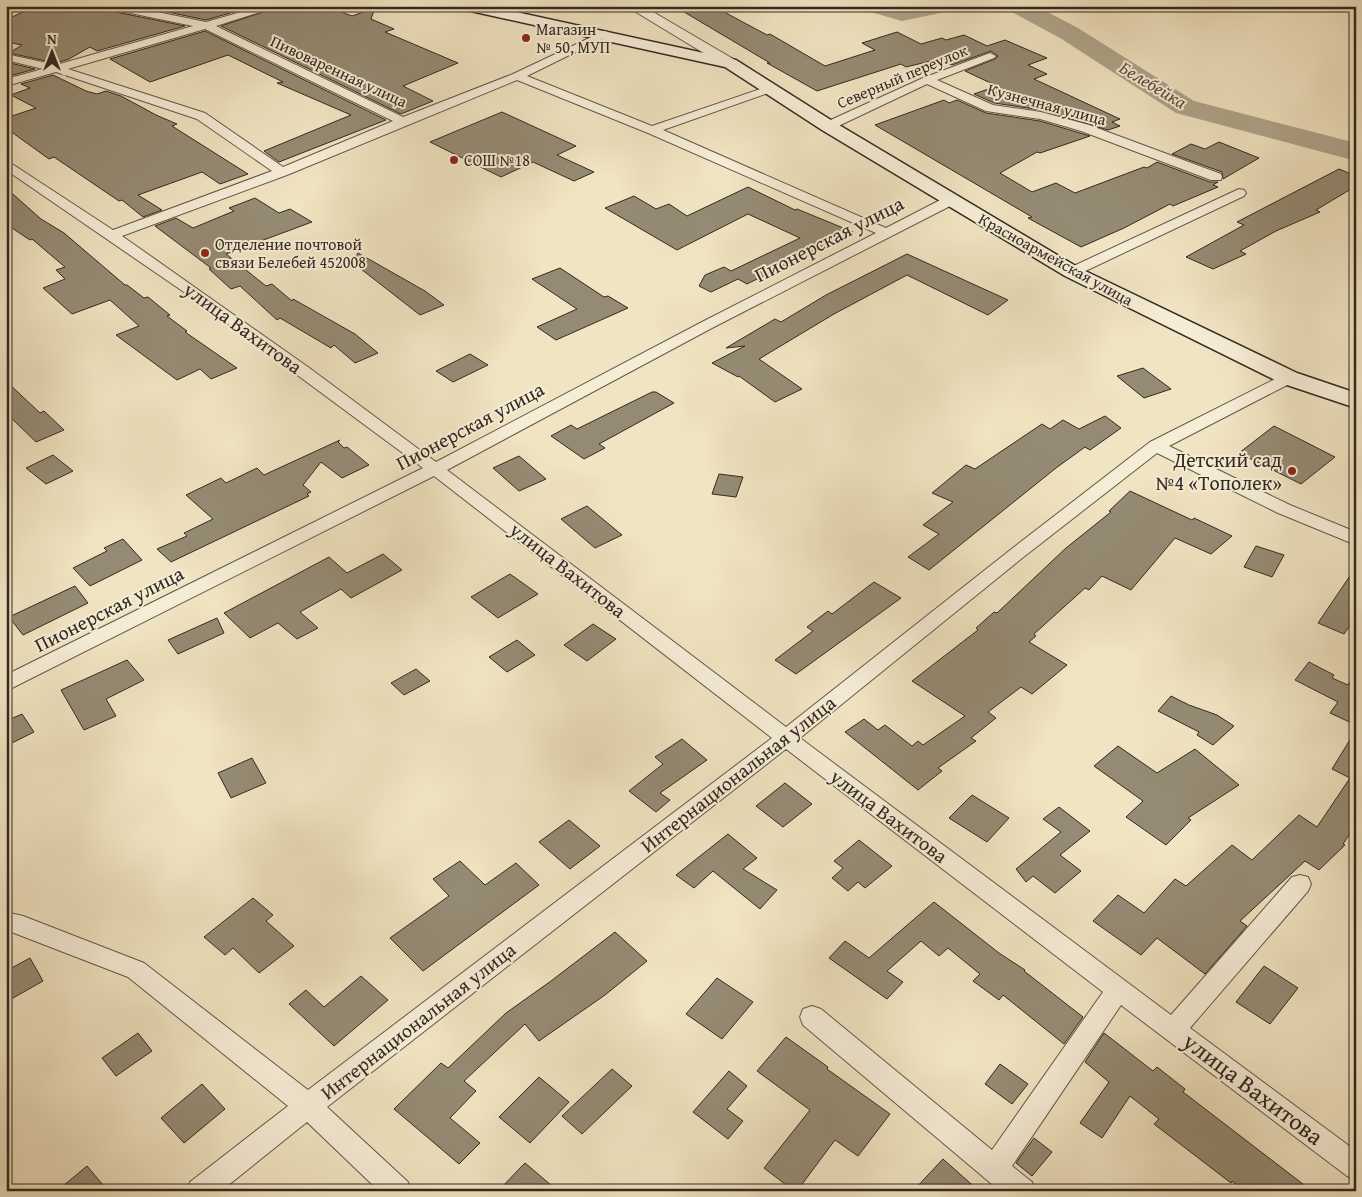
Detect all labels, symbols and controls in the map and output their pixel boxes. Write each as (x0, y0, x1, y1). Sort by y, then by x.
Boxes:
place label: Магазин № 50, МУП (536, 17, 610, 59)
north arrow (28, 28, 78, 78)
text: N (47, 29, 57, 49)
street label: Пивоваренная улица (267, 29, 412, 113)
marker: Магазин № 50, МУП (520, 32, 532, 44)
street label: Северный переулок (833, 37, 972, 114)
water label: Белебейка (1114, 54, 1193, 116)
street label: Кузнечная улица (985, 77, 1109, 131)
place label: СОШ №18 (464, 148, 530, 172)
marker: СОШ №18 (448, 154, 460, 166)
street label: Пионерская улица (749, 188, 909, 289)
street label: Красноармейская улица (974, 207, 1138, 312)
place label: Отделение почтовой связи Белебей 452008 (215, 232, 366, 274)
marker: Отделение почтовой связи Белебей 452008 (199, 247, 211, 259)
street label: улица Вахитова (177, 274, 309, 381)
street label: Пионерская улица (390, 374, 549, 477)
place label: Детский сад №4 «Тополек» (1156, 445, 1282, 497)
marker: Детский сад №4 «Тополек» (1286, 465, 1298, 477)
street label: улица Вахитова (503, 514, 633, 625)
street label: Пионерская улица (29, 558, 189, 659)
street label: Интернациональная улица (634, 688, 842, 859)
street label: улица Вахитова (824, 761, 955, 870)
street label: Интернациональная улица (314, 935, 522, 1106)
street label: улица Вахитова (1175, 1023, 1332, 1154)

